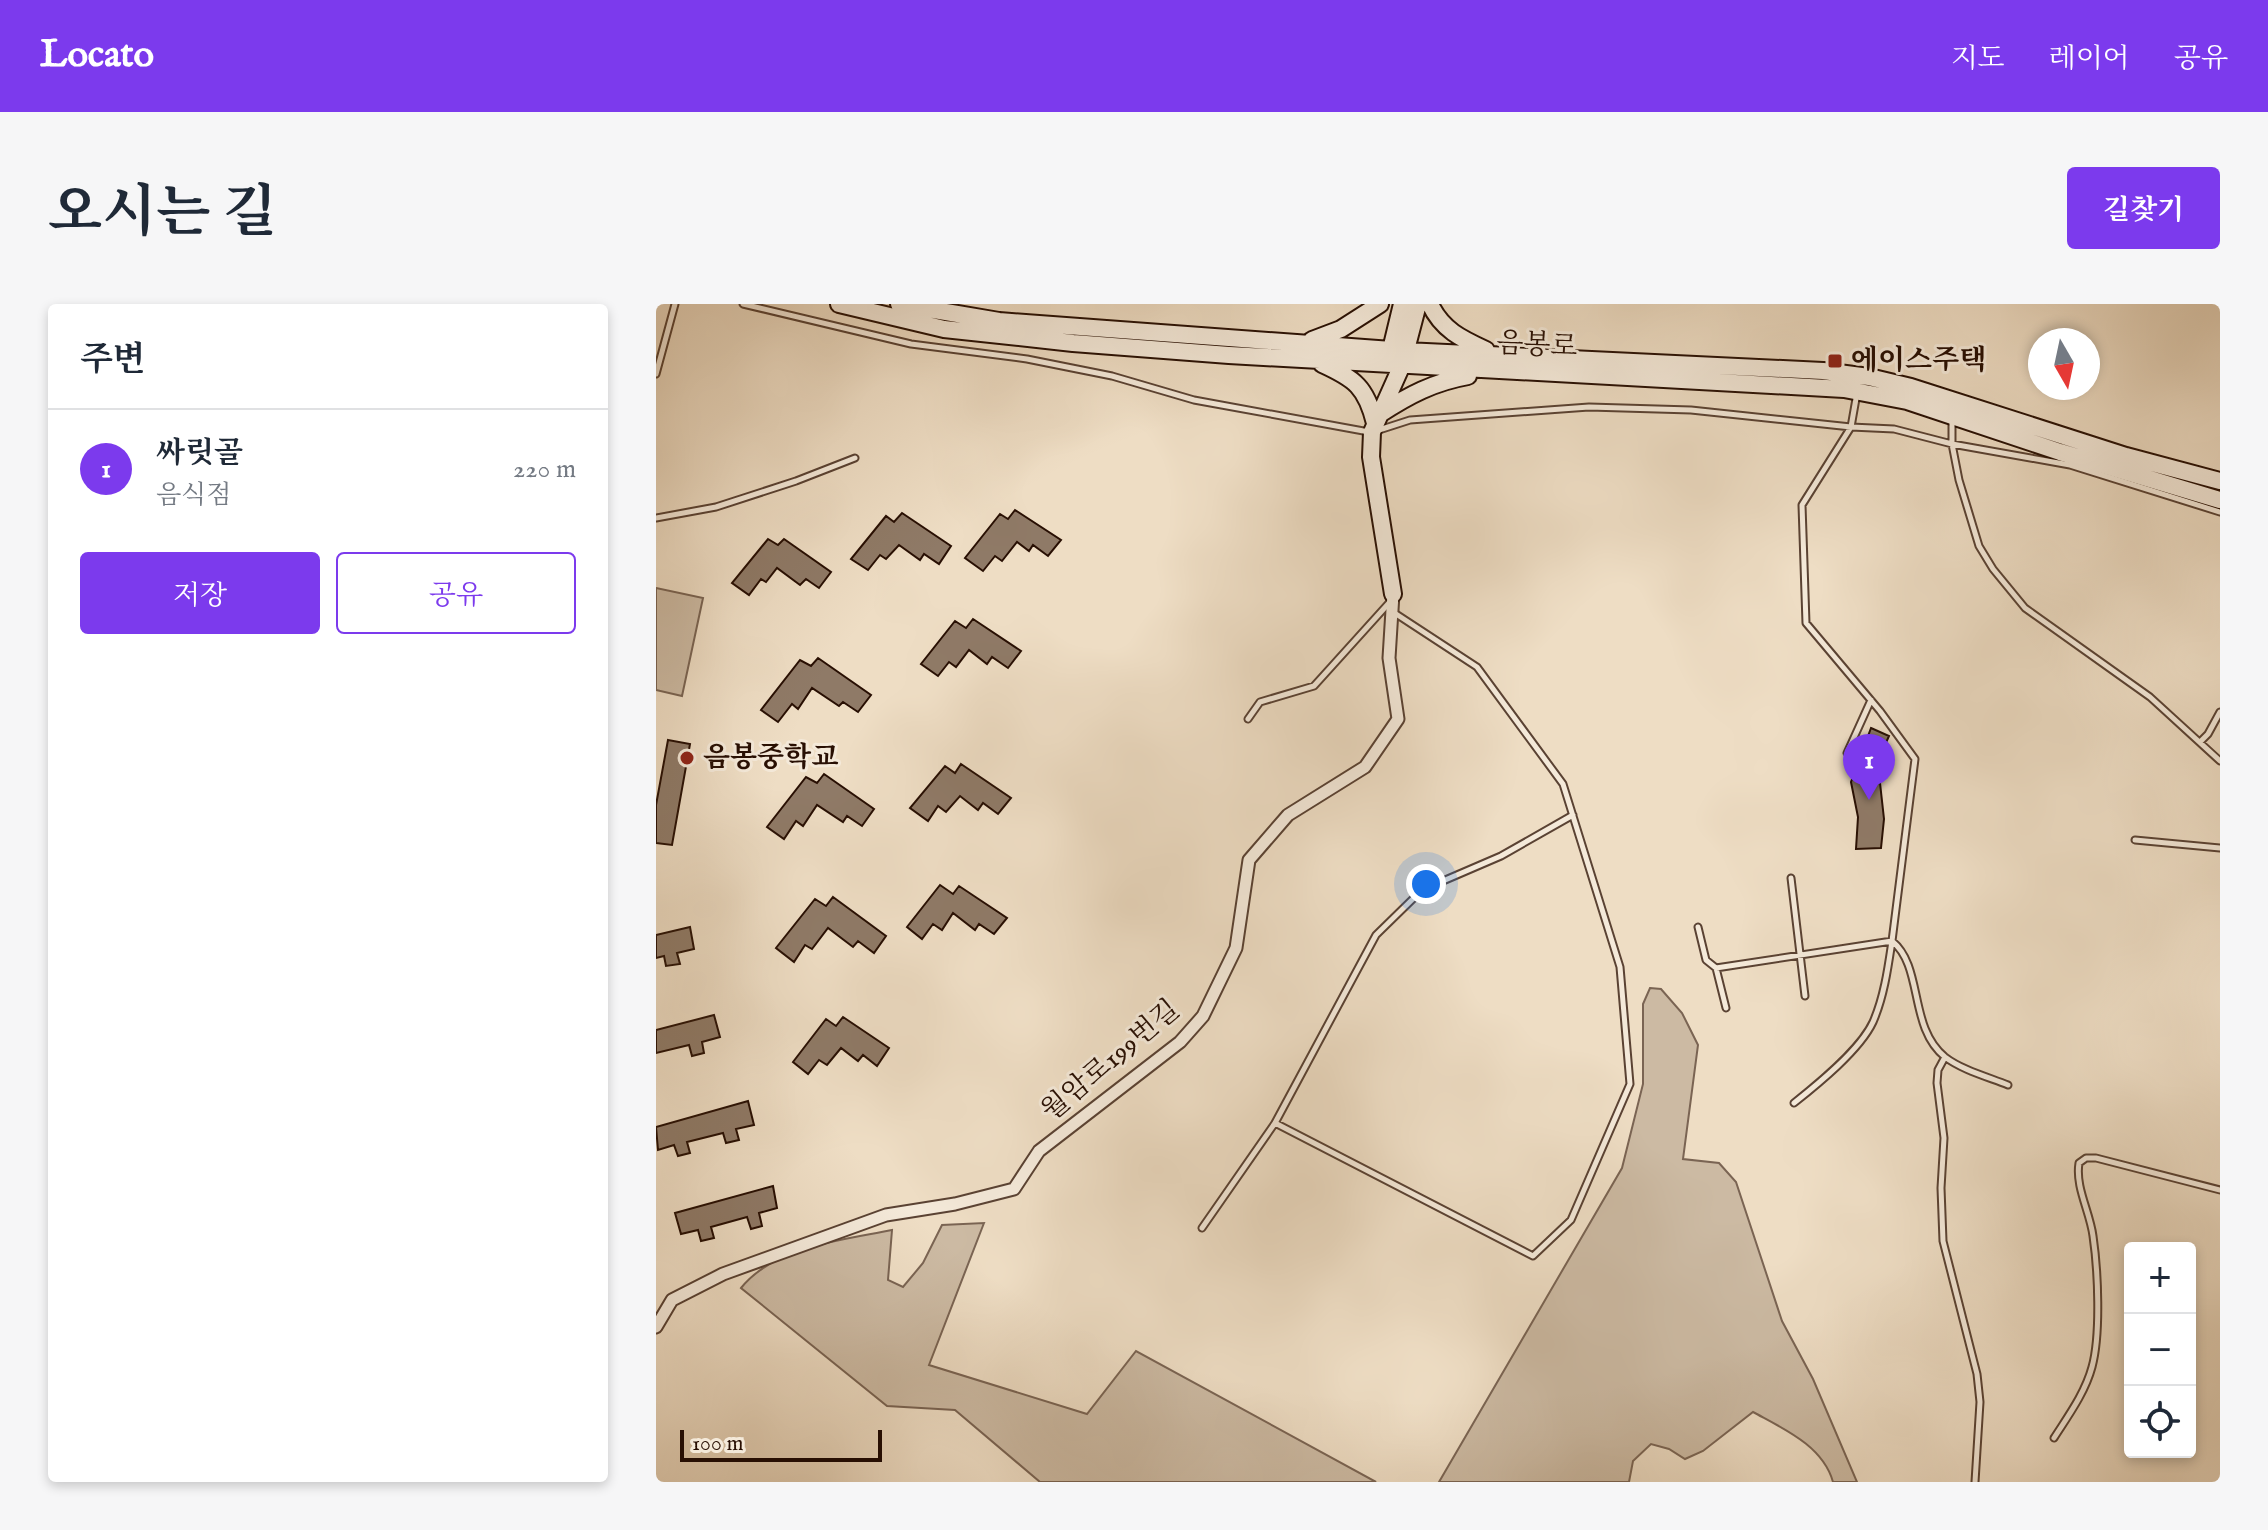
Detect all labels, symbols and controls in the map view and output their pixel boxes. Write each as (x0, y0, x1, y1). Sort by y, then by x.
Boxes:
text: Locato (40, 32, 154, 80)
text: 지도 (1951, 42, 2005, 77)
text: 레이어 (2049, 42, 2130, 77)
text: 공유 (2174, 42, 2228, 77)
button: 길찾기 (2067, 167, 2220, 249)
text: 오시는 길 (48, 179, 277, 250)
street label: 음봉로 (1496, 326, 1578, 366)
north arrow (2028, 328, 2100, 400)
text: 주변 (80, 339, 146, 382)
place label: 에이스주택 (1851, 344, 1986, 379)
marker: 에이스주택 (1826, 352, 1844, 370)
text: 싸릿골 (156, 435, 243, 473)
text: 1 (101, 453, 111, 486)
text: 220 m (513, 453, 576, 486)
text: 음식점 (156, 479, 231, 512)
button: 저장 (80, 552, 320, 634)
button: 공유 (336, 552, 576, 634)
pin: 1 (1843, 734, 1895, 800)
place label: 음봉중학교 (703, 741, 838, 776)
marker: 음봉중학교 (678, 749, 696, 767)
your location (1406, 864, 1446, 904)
street label: 월암로199번길 (1035, 993, 1187, 1129)
map controls (2124, 1242, 2196, 1458)
button: + (2124, 1242, 2196, 1314)
button: − (2124, 1314, 2196, 1386)
button: locate (2124, 1386, 2196, 1458)
scale bar (680, 1426, 882, 1462)
text: 100 m (692, 1430, 744, 1458)

